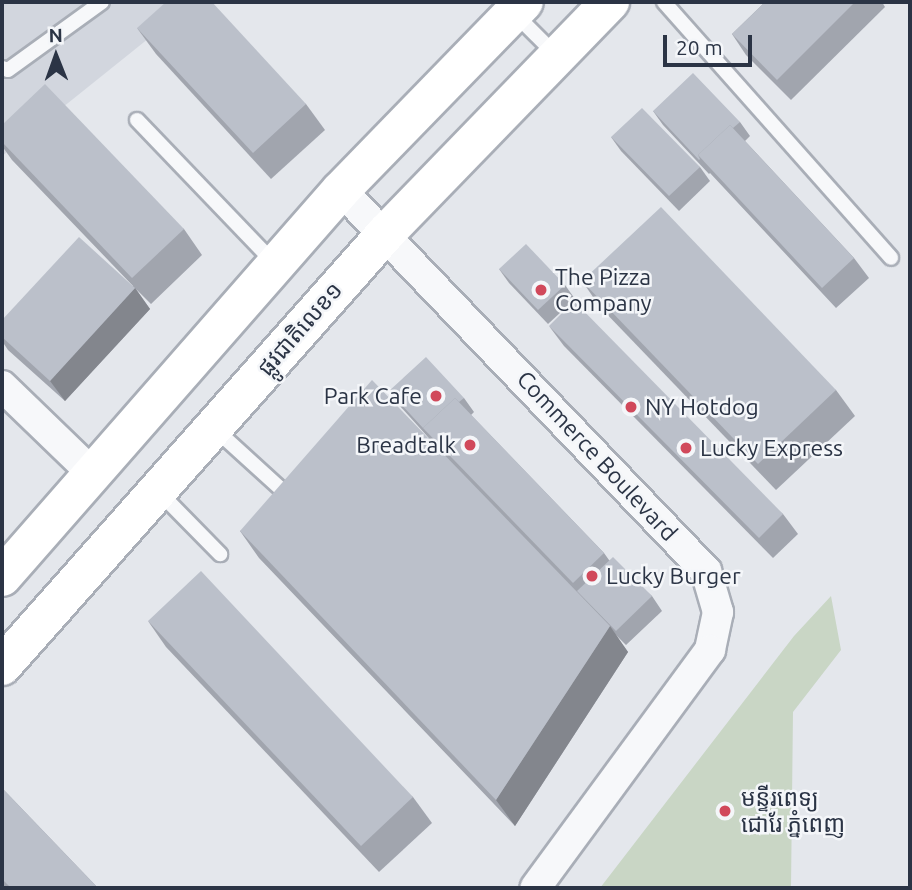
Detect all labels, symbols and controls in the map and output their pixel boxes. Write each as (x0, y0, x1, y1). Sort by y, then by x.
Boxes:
north arrow (21, 21, 91, 91)
scale bar (667, 21, 756, 65)
text: N (48, 24, 63, 46)
text: 20 m (676, 35, 723, 59)
place label: The Pizza Company (555, 263, 652, 317)
street label: ផ្លូវជាតិលេខ១ (252, 277, 348, 381)
marker: The Pizza Company (533, 282, 549, 298)
street label: Commerce Boulevard (511, 365, 683, 547)
place label: Park Cafe (324, 382, 422, 410)
marker: Park Cafe (428, 388, 444, 404)
place label: NY Hotdog (645, 393, 759, 421)
marker: NY Hotdog (623, 399, 639, 415)
place label: Breadtalk (356, 431, 456, 459)
place label: Lucky Express (700, 434, 843, 462)
marker: Breadtalk (462, 437, 478, 453)
marker: Lucky Express (678, 440, 694, 456)
place label: Lucky Burger (606, 562, 741, 590)
marker: Lucky Burger (584, 568, 600, 584)
place label: មន្ទីរពេទ្យ ជោរែ ភ្នំពេញ (741, 784, 845, 838)
marker: មន្ទីរពេទ្យ ជោរែ ភ្នំពេញ (715, 801, 735, 821)

